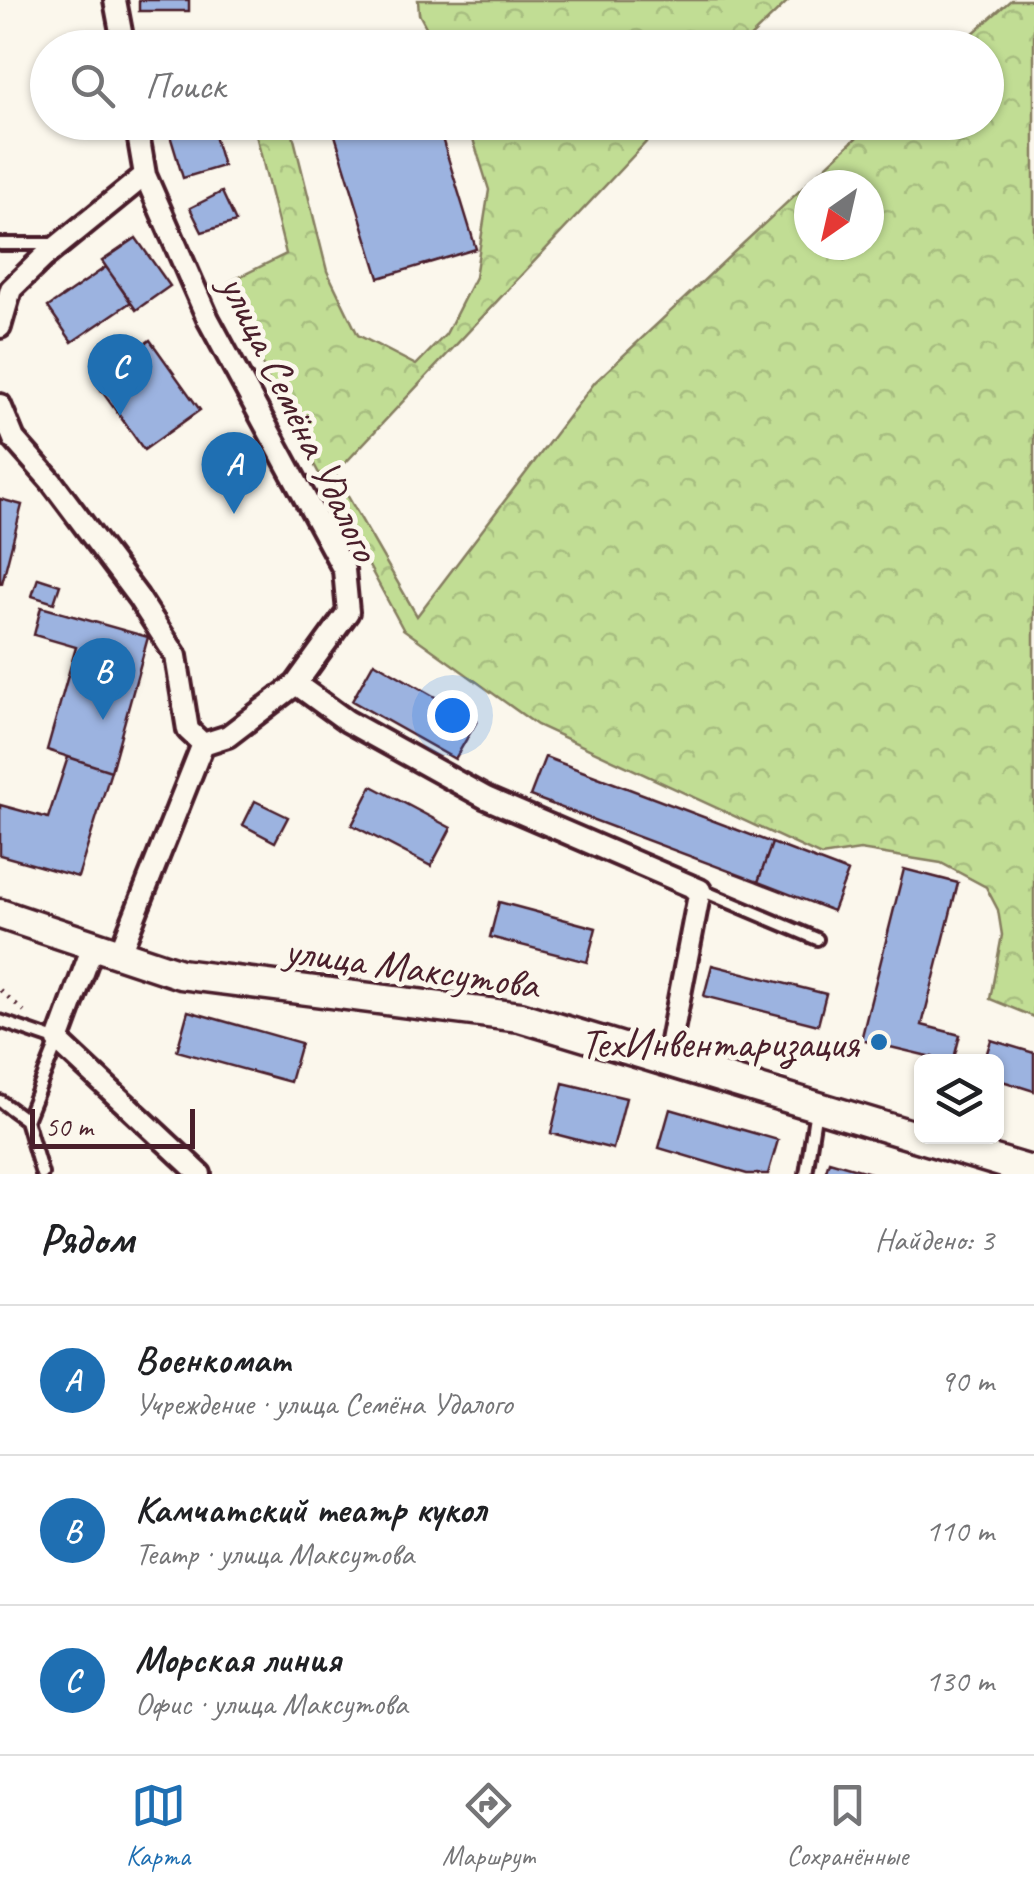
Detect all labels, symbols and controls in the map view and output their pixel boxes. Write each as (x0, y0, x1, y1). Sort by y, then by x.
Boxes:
search box (30, 30, 1004, 140)
icon: search (65, 58, 120, 113)
text: Поиск (145, 62, 225, 109)
north arrow (794, 170, 884, 260)
street label: улица Семёна Удалого (206, 263, 393, 571)
pin: C (88, 334, 152, 416)
pin: A (202, 432, 266, 514)
pin: B (70, 638, 136, 720)
your location (427, 690, 478, 741)
street label: улица Максутова (279, 923, 545, 1012)
place label: ТехИнвентаризация (580, 1017, 861, 1070)
marker: ТехИнвентаризация (868, 1031, 890, 1053)
map controls (914, 1054, 1004, 1144)
button: layers (914, 1054, 1004, 1144)
scale bar (30, 1104, 195, 1148)
text: 50 m (45, 1109, 93, 1144)
text: Рядом (40, 1213, 134, 1266)
text: Найдено: 3 (875, 1219, 994, 1260)
text: Военкомат (135, 1336, 290, 1383)
text: A (64, 1360, 81, 1401)
text: 90 m (940, 1360, 994, 1401)
text: Учреждение · улица Семёна Удалого (135, 1383, 513, 1424)
text: Камчатский театр кукол (135, 1486, 486, 1533)
text: B (64, 1510, 81, 1551)
text: 110 m (925, 1510, 994, 1551)
text: Театр · улица Максутова (135, 1533, 414, 1574)
text: Морская линия (135, 1636, 341, 1683)
text: C (65, 1660, 80, 1701)
text: 130 m (925, 1660, 994, 1701)
text: Офис · улица Максутова (135, 1683, 408, 1724)
tab: Карта (126, 1778, 190, 1873)
tab: Маршрут (442, 1778, 534, 1873)
tab: Сохранённые (786, 1778, 908, 1873)

